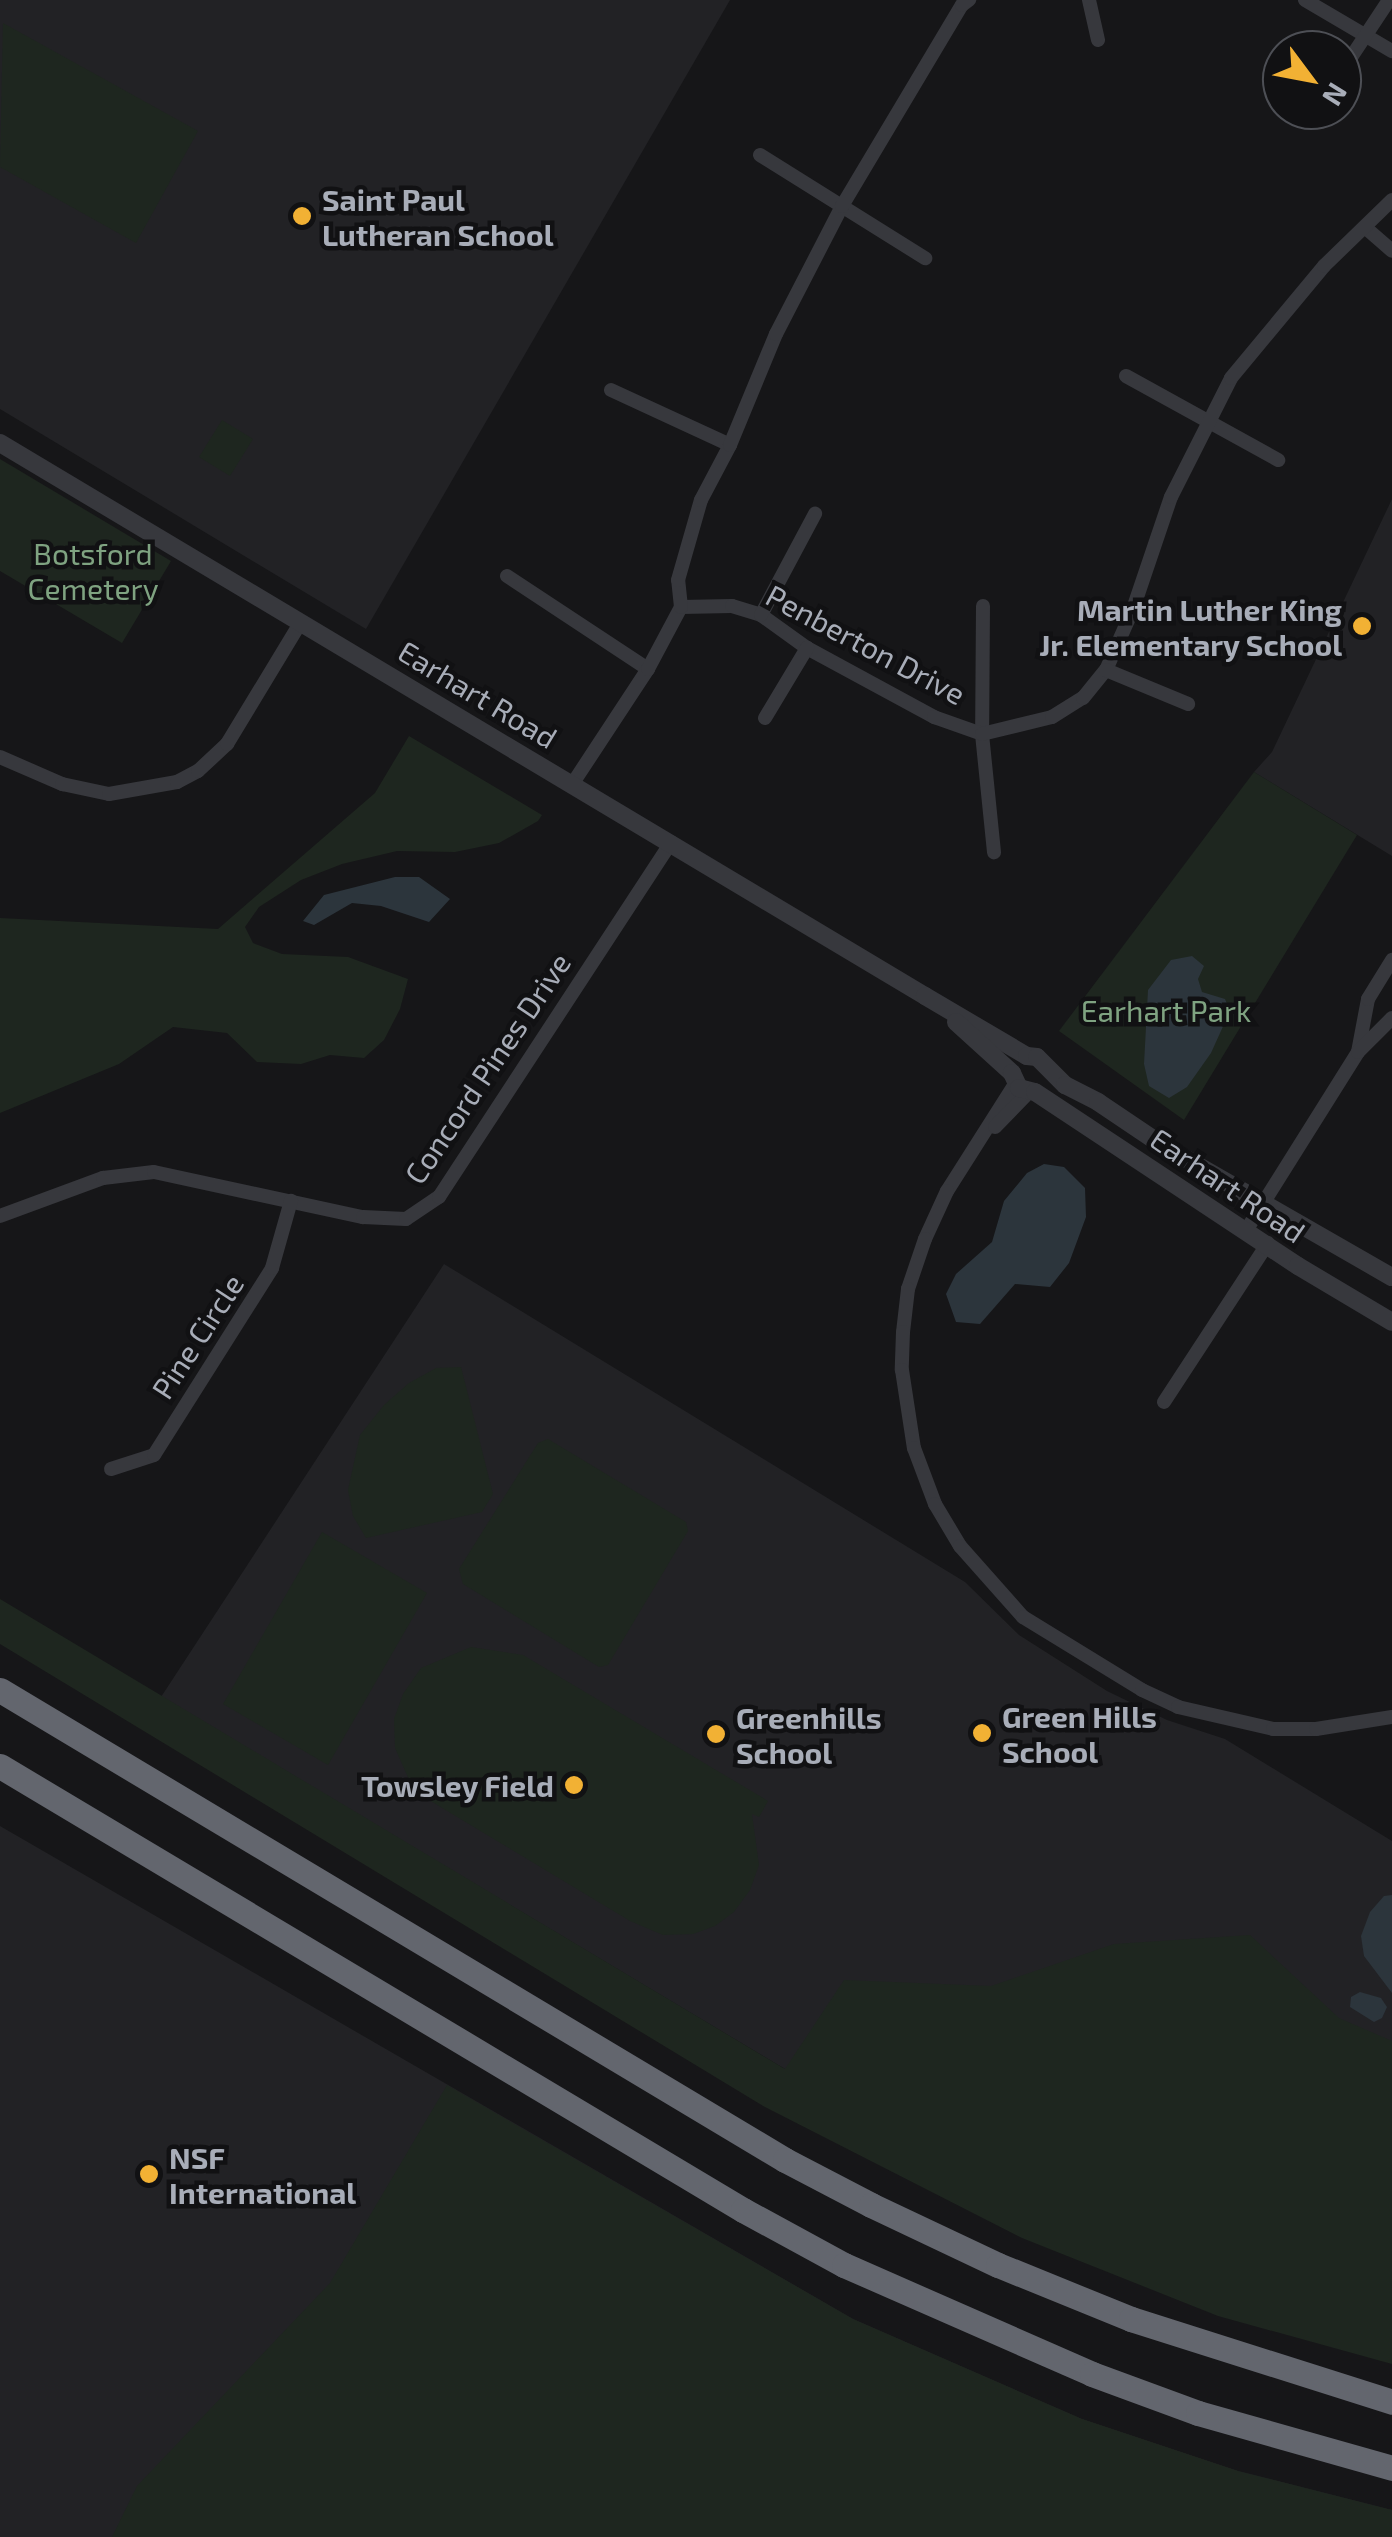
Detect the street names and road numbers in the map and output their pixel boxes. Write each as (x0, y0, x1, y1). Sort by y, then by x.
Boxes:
street label: Penberton Drive (760, 576, 972, 712)
street label: Earhart Road (392, 633, 564, 755)
street label: Concord Pines Drive (396, 946, 578, 1190)
street label: Earhart Road (1144, 1120, 1312, 1250)
street label: Pine Circle (143, 1267, 251, 1405)

